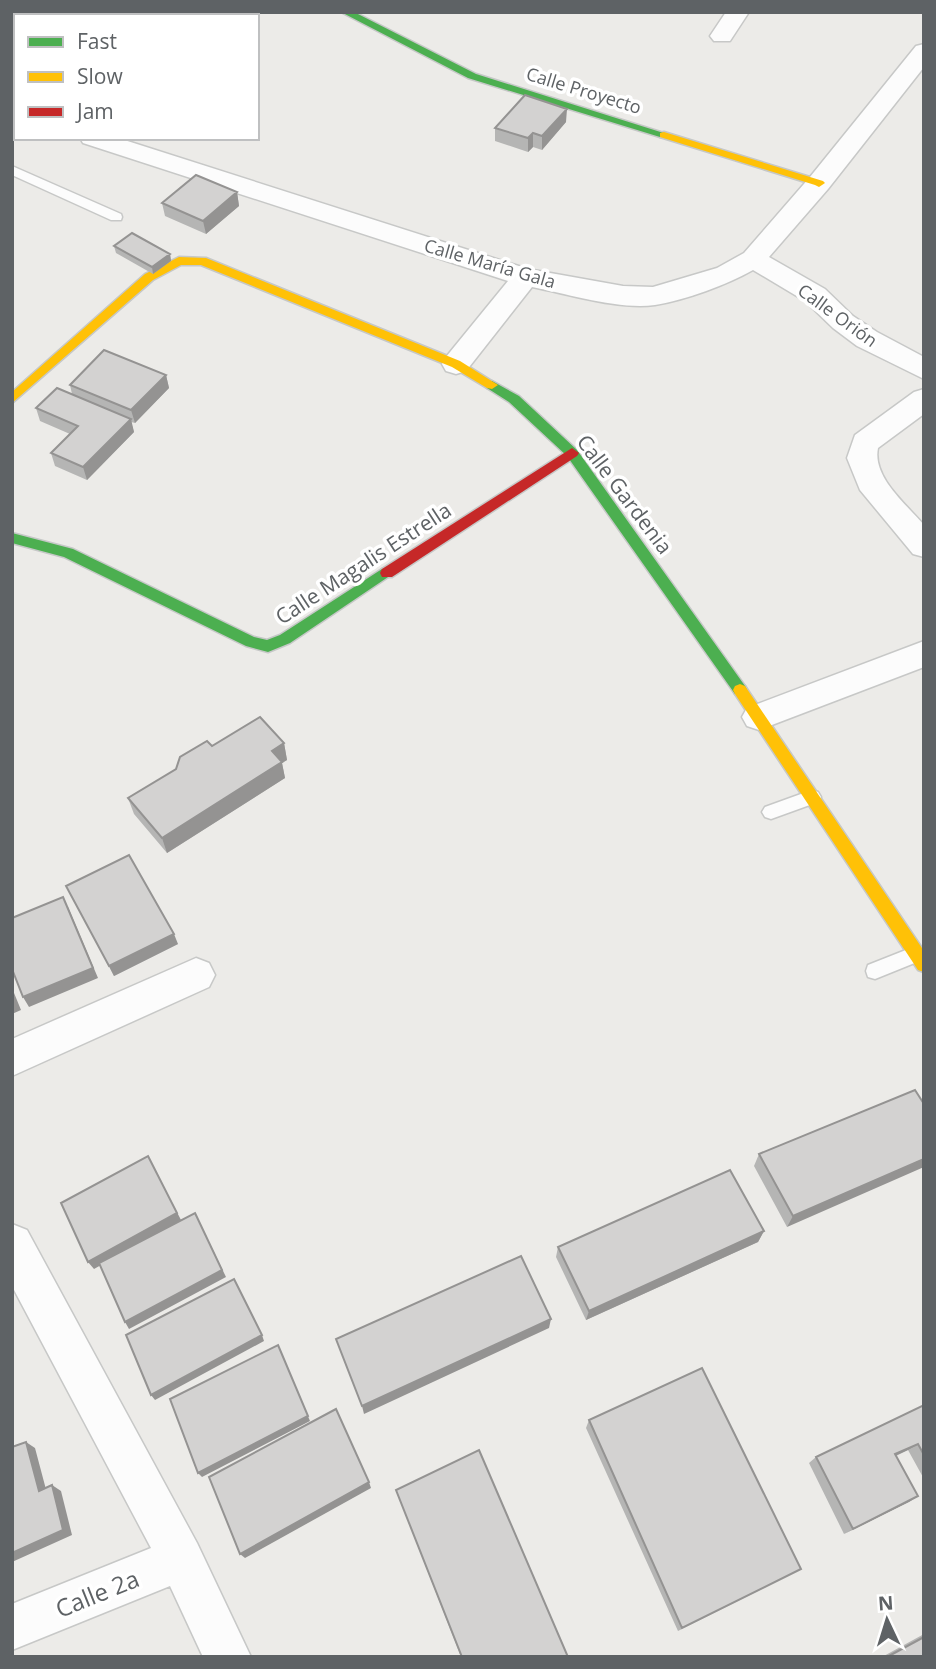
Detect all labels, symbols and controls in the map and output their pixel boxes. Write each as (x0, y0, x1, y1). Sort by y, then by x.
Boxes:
legend (14, 14, 259, 140)
text: Fast (77, 27, 117, 55)
street label: Calle Proyecto (523, 61, 645, 119)
text: Slow (77, 62, 123, 90)
text: Jam (75, 97, 114, 125)
street label: Calle María Gala (422, 233, 558, 293)
street label: Calle Orión (793, 278, 883, 352)
street label: Calle Gardenia (571, 429, 679, 559)
street label: Calle Magalis Estrella (270, 496, 456, 630)
street label: Calle 2a (50, 1561, 144, 1625)
north arrow (852, 1585, 922, 1655)
text: N (877, 1590, 894, 1617)

